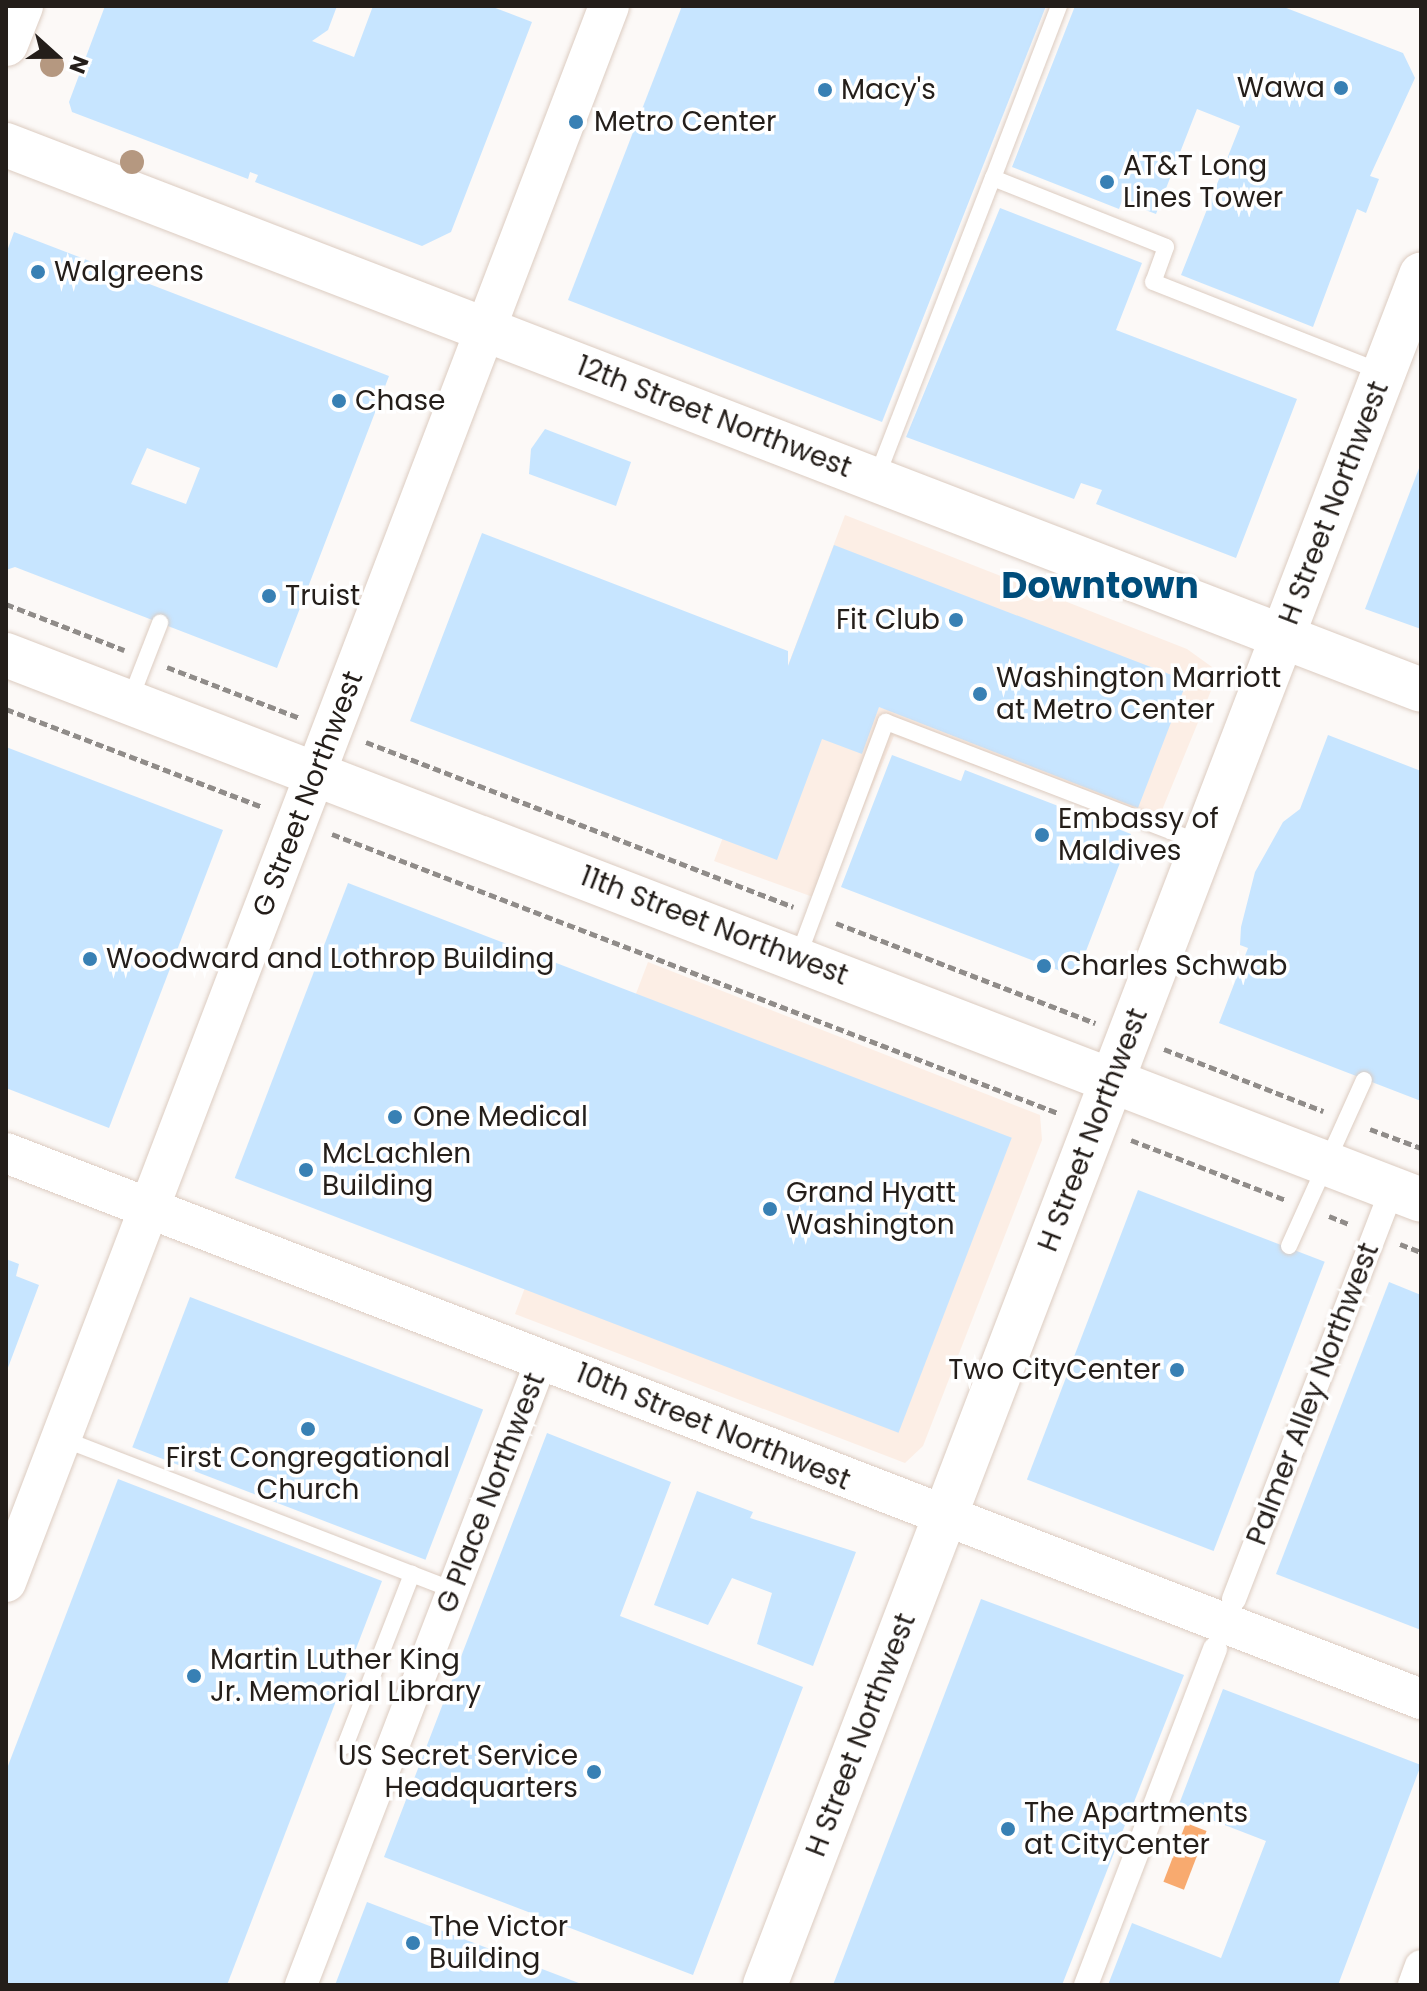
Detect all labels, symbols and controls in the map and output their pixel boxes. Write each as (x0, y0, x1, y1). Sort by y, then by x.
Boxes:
north arrow (16, 16, 96, 96)
text: N (61, 51, 96, 78)
place label: Wawa (1237, 71, 1325, 105)
place label: Macy's (841, 73, 936, 107)
marker: Wawa (1332, 79, 1350, 97)
marker: Macy's (816, 81, 834, 99)
place label: Metro Center (594, 105, 776, 139)
marker: Metro Center (565, 111, 587, 133)
place label: AT&T Long Lines Tower (1123, 149, 1283, 215)
marker: AT&T Long Lines Tower (1098, 173, 1116, 191)
place label: Walgreens (54, 255, 204, 289)
marker: Walgreens (29, 263, 47, 281)
street label: 12th Street Northwest (572, 349, 856, 485)
street label: H Street Northwest (1272, 377, 1396, 629)
place label: Chase (355, 384, 445, 418)
marker: Chase (330, 392, 348, 410)
district label: Downtown (1001, 564, 1199, 608)
place label: Truist (285, 579, 360, 613)
marker: Truist (260, 587, 278, 605)
place label: Fit Club (836, 603, 940, 637)
marker: Fit Club (947, 611, 965, 629)
place label: Washington Marriott at Metro Center (996, 661, 1281, 727)
street label: G Street Northwest (246, 667, 370, 921)
marker: Washington Marriott at Metro Center (971, 685, 989, 703)
place label: Embassy of Maldives (1058, 802, 1219, 868)
marker: Embassy of Maldives (1033, 826, 1051, 844)
street label: 11th Street Northwest (575, 859, 853, 993)
place label: Woodward and Lothrop Building (106, 942, 555, 976)
place label: Charles Schwab (1060, 949, 1287, 983)
marker: Woodward and Lothrop Building (81, 950, 99, 968)
marker: Charles Schwab (1035, 957, 1053, 975)
street label: H Street Northwest (1031, 1004, 1155, 1256)
place label: One Medical (413, 1100, 588, 1134)
marker: One Medical (384, 1106, 406, 1128)
place label: McLachlen Building (322, 1137, 471, 1203)
marker: McLachlen Building (297, 1161, 315, 1179)
place label: Grand Hyatt Washington (786, 1176, 956, 1242)
marker: Grand Hyatt Washington (761, 1200, 779, 1218)
street label: Palmer Alley Northwest (1240, 1238, 1386, 1550)
place label: Two CityCenter (948, 1353, 1161, 1387)
street label: 10th Street Northwest (571, 1357, 855, 1497)
marker: Two CityCenter (1168, 1361, 1186, 1379)
street label: G Place Northwest (430, 1368, 552, 1618)
marker: First Congregational Church (299, 1420, 317, 1438)
place label: First Congregational Church (166, 1441, 450, 1507)
street label: H Street Northwest (799, 1609, 923, 1861)
place label: Martin Luther King Jr. Memorial Library (210, 1643, 481, 1709)
marker: Martin Luther King Jr. Memorial Library (185, 1667, 203, 1685)
place label: US Secret Service Headquarters (338, 1739, 578, 1805)
marker: US Secret Service Headquarters (585, 1763, 603, 1781)
place label: The Apartments at CityCenter (1024, 1796, 1248, 1862)
marker: The Apartments at CityCenter (999, 1820, 1017, 1838)
place label: The Victor Building (429, 1910, 568, 1976)
marker: The Victor Building (404, 1934, 422, 1952)

